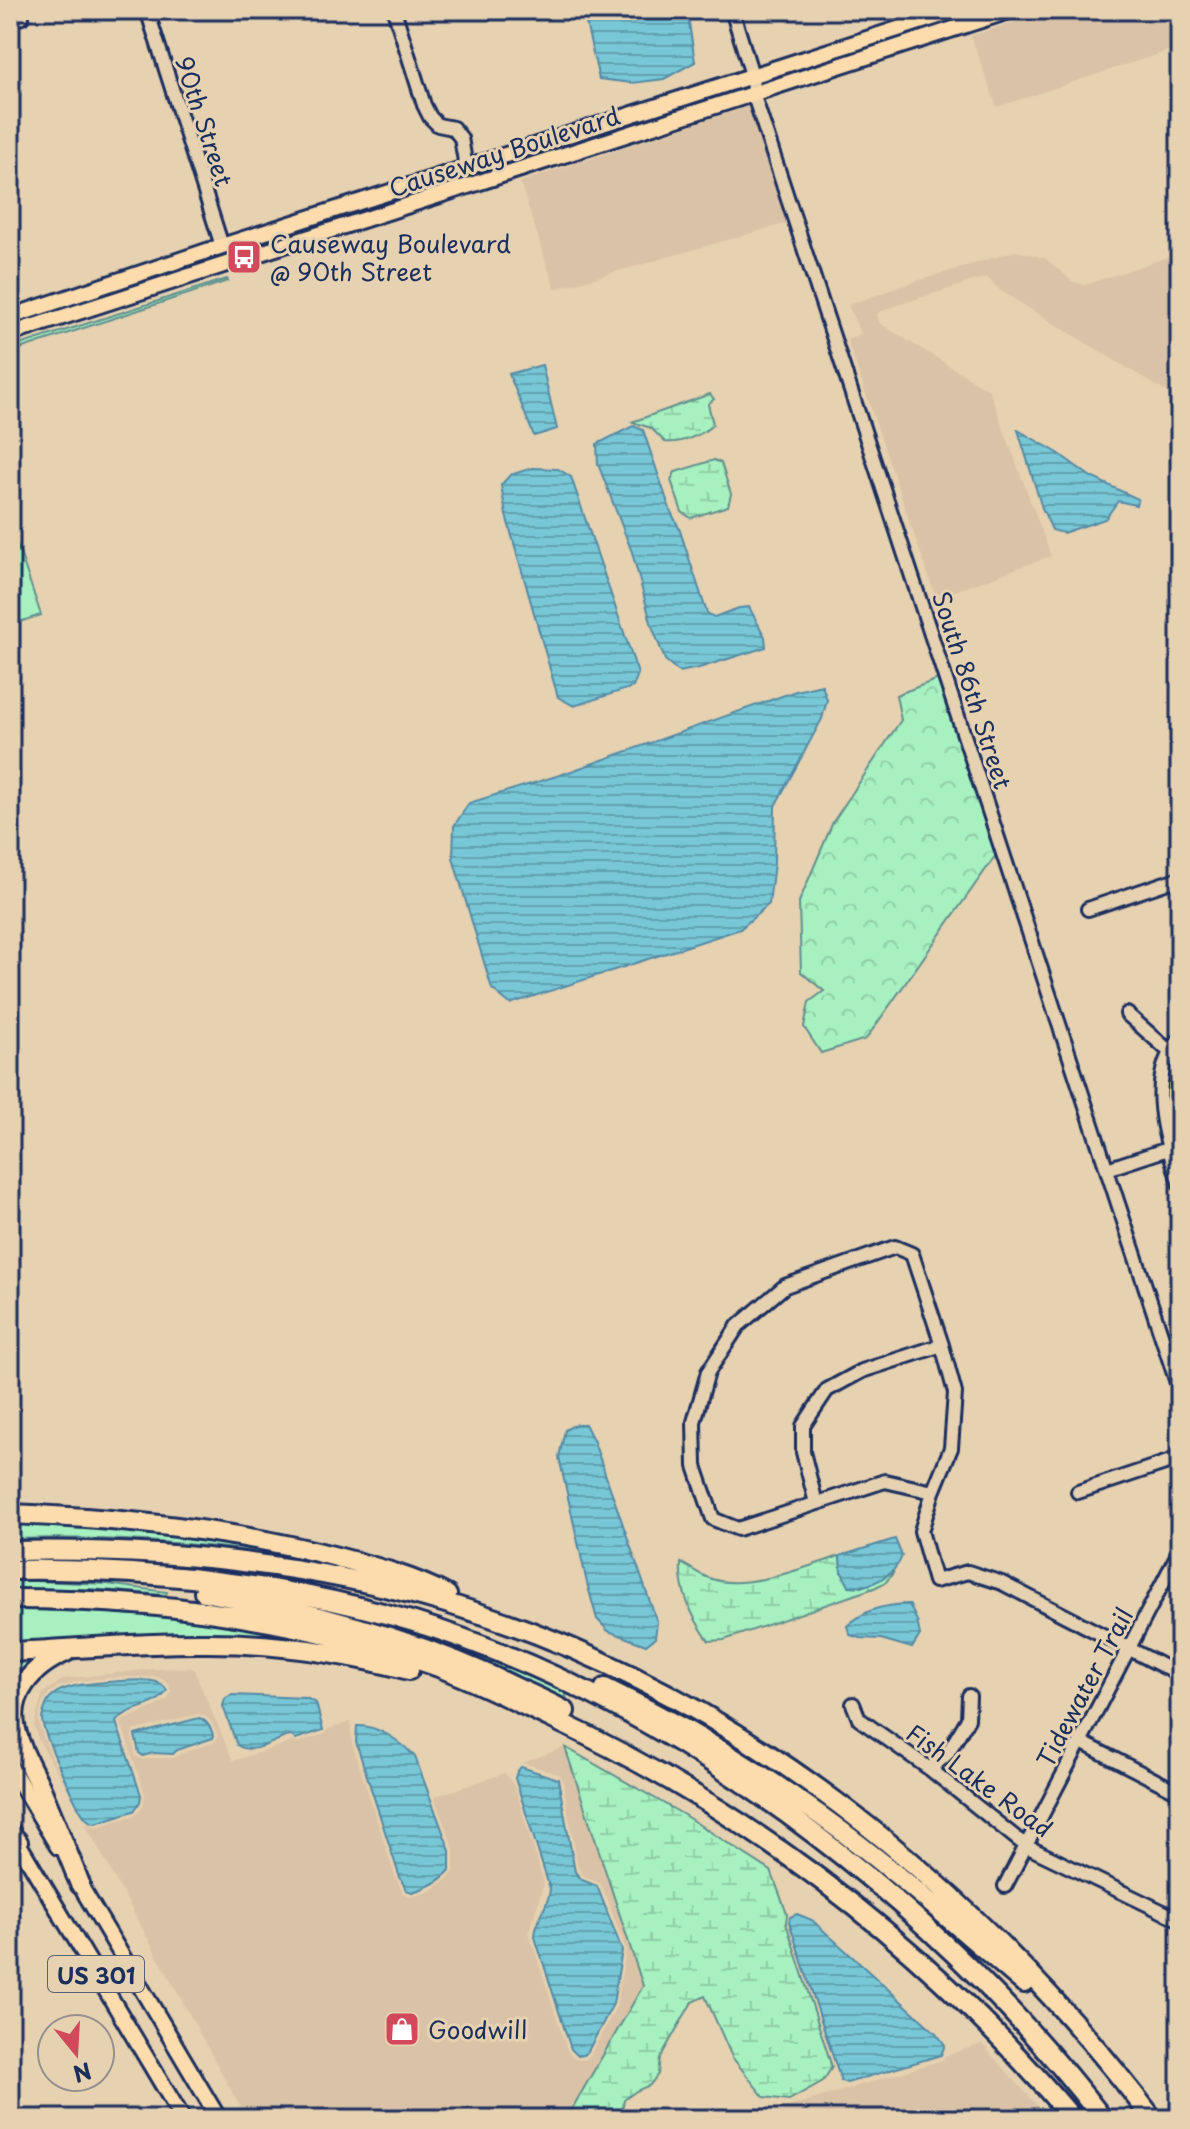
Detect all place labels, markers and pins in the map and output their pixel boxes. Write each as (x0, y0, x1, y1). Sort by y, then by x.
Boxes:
place label: Causeway Boulevard @ 90th Street (270, 225, 511, 289)
bus stop icon: Causeway Boulevard @ 90th Street (225, 238, 263, 276)
shop icon: Goodwill (383, 2010, 421, 2048)
place label: Goodwill (428, 2011, 527, 2047)

